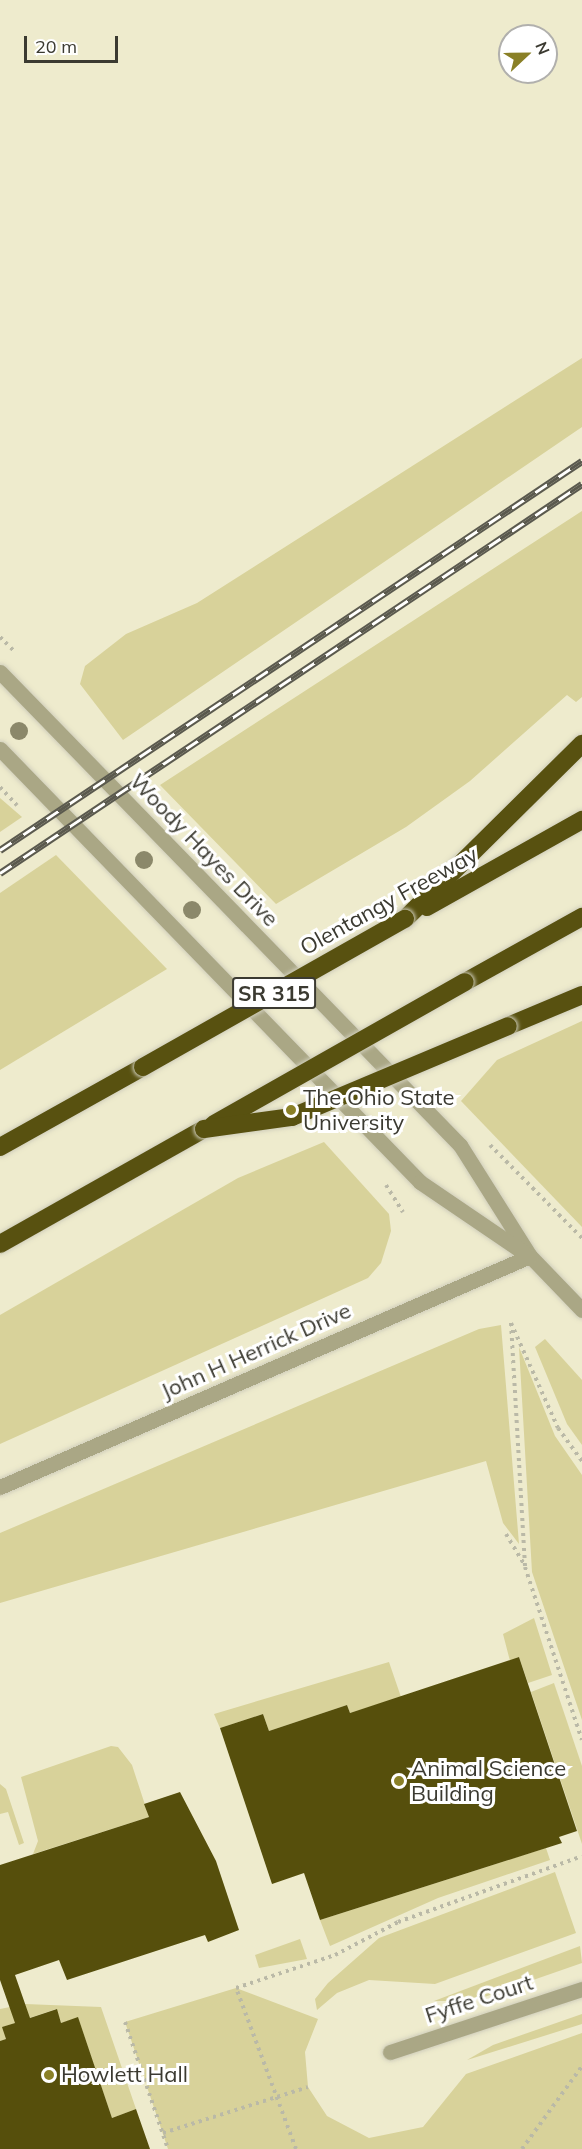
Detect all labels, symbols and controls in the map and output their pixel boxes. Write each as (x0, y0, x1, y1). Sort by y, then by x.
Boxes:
scale bar (27, 24, 122, 62)
north arrow (498, 24, 558, 84)
text: 20 m (35, 35, 77, 58)
text: N (531, 39, 554, 57)
street label: Woody Hayes Drive (124, 768, 284, 932)
street label: Olentangy Freeway (296, 841, 482, 961)
road number: SR 315 (232, 975, 316, 1011)
place label: The Ohio State University (303, 1084, 454, 1136)
marker: The Ohio State University (284, 1103, 298, 1117)
street label: John H Herrick Drive (157, 1297, 355, 1405)
place label: Animal Science Building (411, 1755, 566, 1807)
marker: Animal Science Building (392, 1774, 406, 1788)
street label: Fyffe Court (422, 1969, 536, 2029)
place label: Howlett Hall (61, 2062, 188, 2088)
marker: Howlett Hall (42, 2068, 56, 2082)

